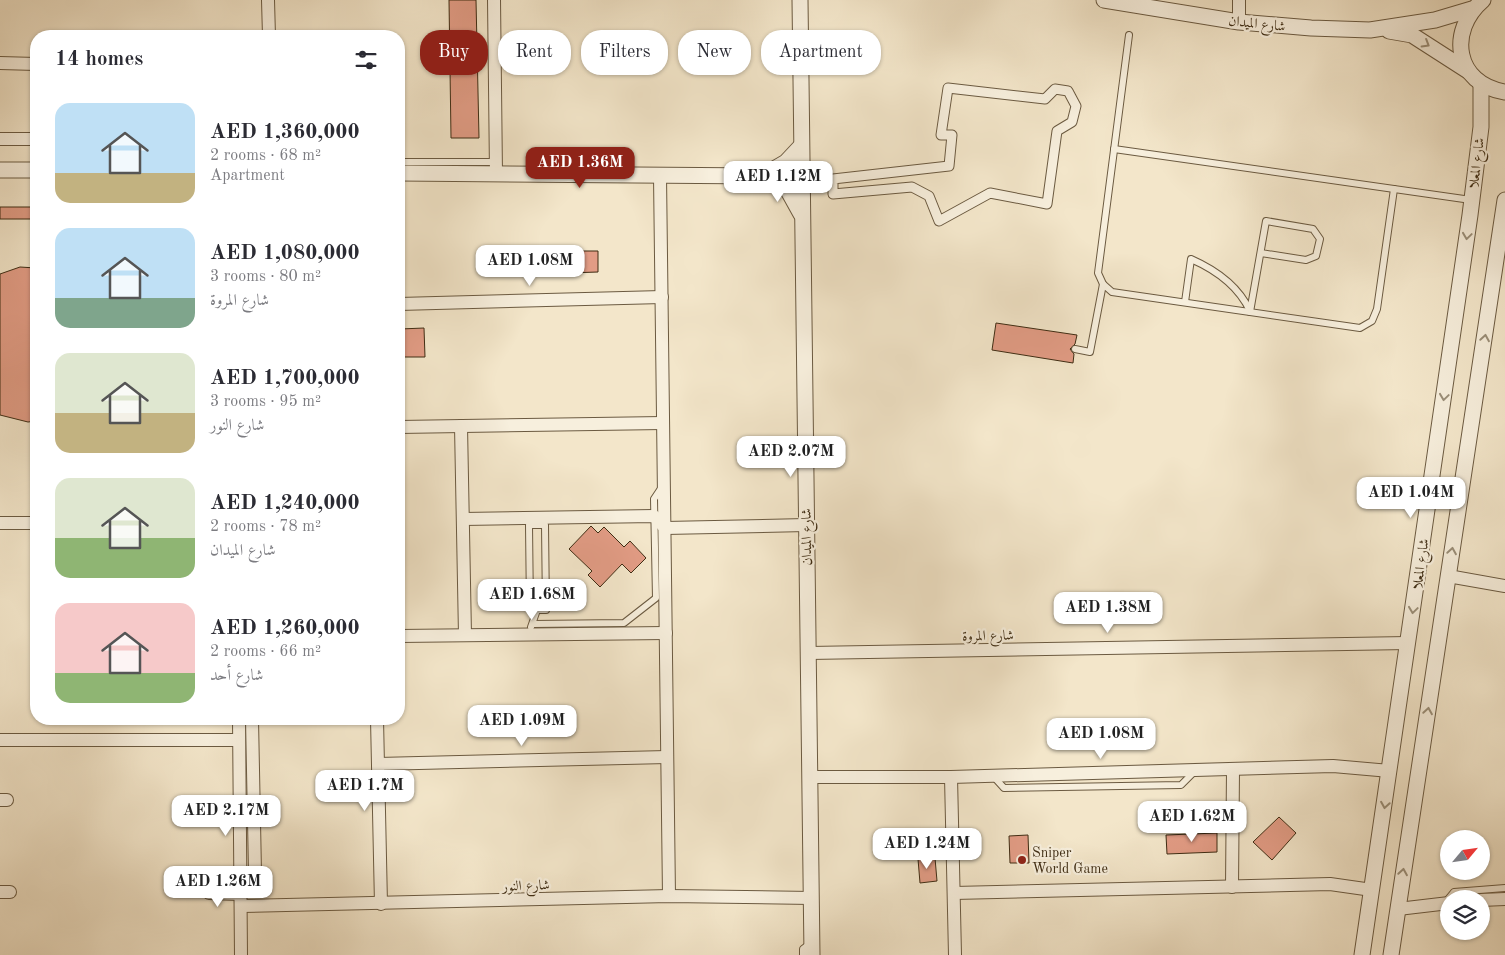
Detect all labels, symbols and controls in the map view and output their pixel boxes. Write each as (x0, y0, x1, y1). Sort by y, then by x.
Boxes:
street label: شارع الميدان (1227, 14, 1286, 38)
chip: Buy (420, 30, 488, 75)
chip: Rent (498, 30, 571, 75)
chip: Filters (581, 30, 668, 75)
chip: New (678, 30, 751, 75)
chip: Apartment (761, 30, 881, 75)
one-way arrow (1420, 38, 1430, 47)
icon: filters (352, 46, 380, 74)
text: 14 homes (55, 49, 143, 70)
text: AED 1,360,000 (210, 122, 360, 143)
icon: home (95, 123, 155, 183)
street label: شارع المعلا (1467, 137, 1491, 190)
pin: AED 1.36M (523, 146, 637, 189)
text: 2 rooms · 68 m² (210, 148, 321, 164)
text: AED 1.36M (537, 155, 623, 171)
pin: AED 1.12M (721, 160, 835, 203)
text: Apartment (210, 168, 285, 184)
text: AED 1.12M (735, 169, 821, 185)
one-way arrow (1462, 232, 1472, 241)
text: AED 1,080,000 (210, 243, 360, 264)
pin: AED 1.08M (473, 244, 587, 287)
icon: home (95, 248, 155, 308)
text: AED 1.08M (487, 253, 573, 269)
text: 3 rooms · 80 m² (210, 269, 321, 285)
text: شارع المروة (210, 293, 269, 309)
one-way arrow (1479, 334, 1489, 343)
text: AED 1,700,000 (210, 368, 360, 389)
icon: home (95, 373, 155, 433)
one-way arrow (1439, 393, 1449, 402)
text: 3 rooms · 95 m² (210, 394, 321, 410)
text: شارع النور (210, 418, 264, 434)
pin: AED 2.07M (734, 436, 848, 478)
text: AED 2.07M (748, 444, 834, 460)
pin: AED 1.04M (1354, 476, 1468, 519)
text: AED 1.04M (1368, 485, 1454, 501)
text: AED 1,240,000 (210, 493, 360, 514)
icon: home (95, 498, 155, 558)
street label: شارع الميدان (800, 508, 818, 566)
text: 2 rooms · 78 m² (210, 519, 321, 535)
street label: شارع المعلا (1411, 538, 1435, 591)
text: شارع الميدان (210, 543, 275, 559)
one-way arrow (1446, 546, 1457, 554)
pin: AED 1.68M (475, 578, 589, 621)
text: AED 1.68M (489, 587, 575, 603)
pin: AED 1.38M (1051, 592, 1165, 634)
text: AED 1.38M (1065, 600, 1151, 616)
one-way arrow (1408, 606, 1419, 614)
text: AED 1,260,000 (210, 618, 360, 639)
icon: home (95, 623, 155, 683)
street label: شارع المروة (962, 629, 1014, 647)
text: 2 rooms · 66 m² (210, 644, 321, 660)
text: شارع أحد (210, 668, 263, 684)
pin: AED 1.09M (465, 704, 579, 747)
one-way arrow (1422, 707, 1432, 716)
text: AED 1.09M (479, 713, 565, 729)
pin: AED 1.08M (1044, 718, 1158, 760)
text: AED 1.08M (1058, 726, 1144, 742)
pin: AED 1.7M (313, 770, 417, 812)
text: AED 1.7M (326, 778, 404, 794)
pin: AED 2.17M (169, 794, 283, 837)
pin: AED 1.62M (1135, 800, 1249, 843)
one-way arrow (1380, 801, 1390, 810)
text: AED 2.17M (183, 803, 269, 819)
text: AED 1.62M (1149, 809, 1235, 825)
pin: AED 1.24M (870, 828, 984, 870)
north arrow (1440, 830, 1490, 880)
map controls (1440, 830, 1490, 940)
text: AED 1.24M (884, 836, 970, 852)
place label: Sniper World Game (1032, 846, 1108, 876)
marker: Sniper World Game (1016, 854, 1028, 866)
pin: AED 1.26M (161, 866, 275, 908)
one-way arrow (1398, 868, 1408, 877)
text: AED 1.26M (175, 874, 261, 890)
street label: شارع النور (500, 878, 550, 898)
button: layers (1440, 890, 1490, 940)

